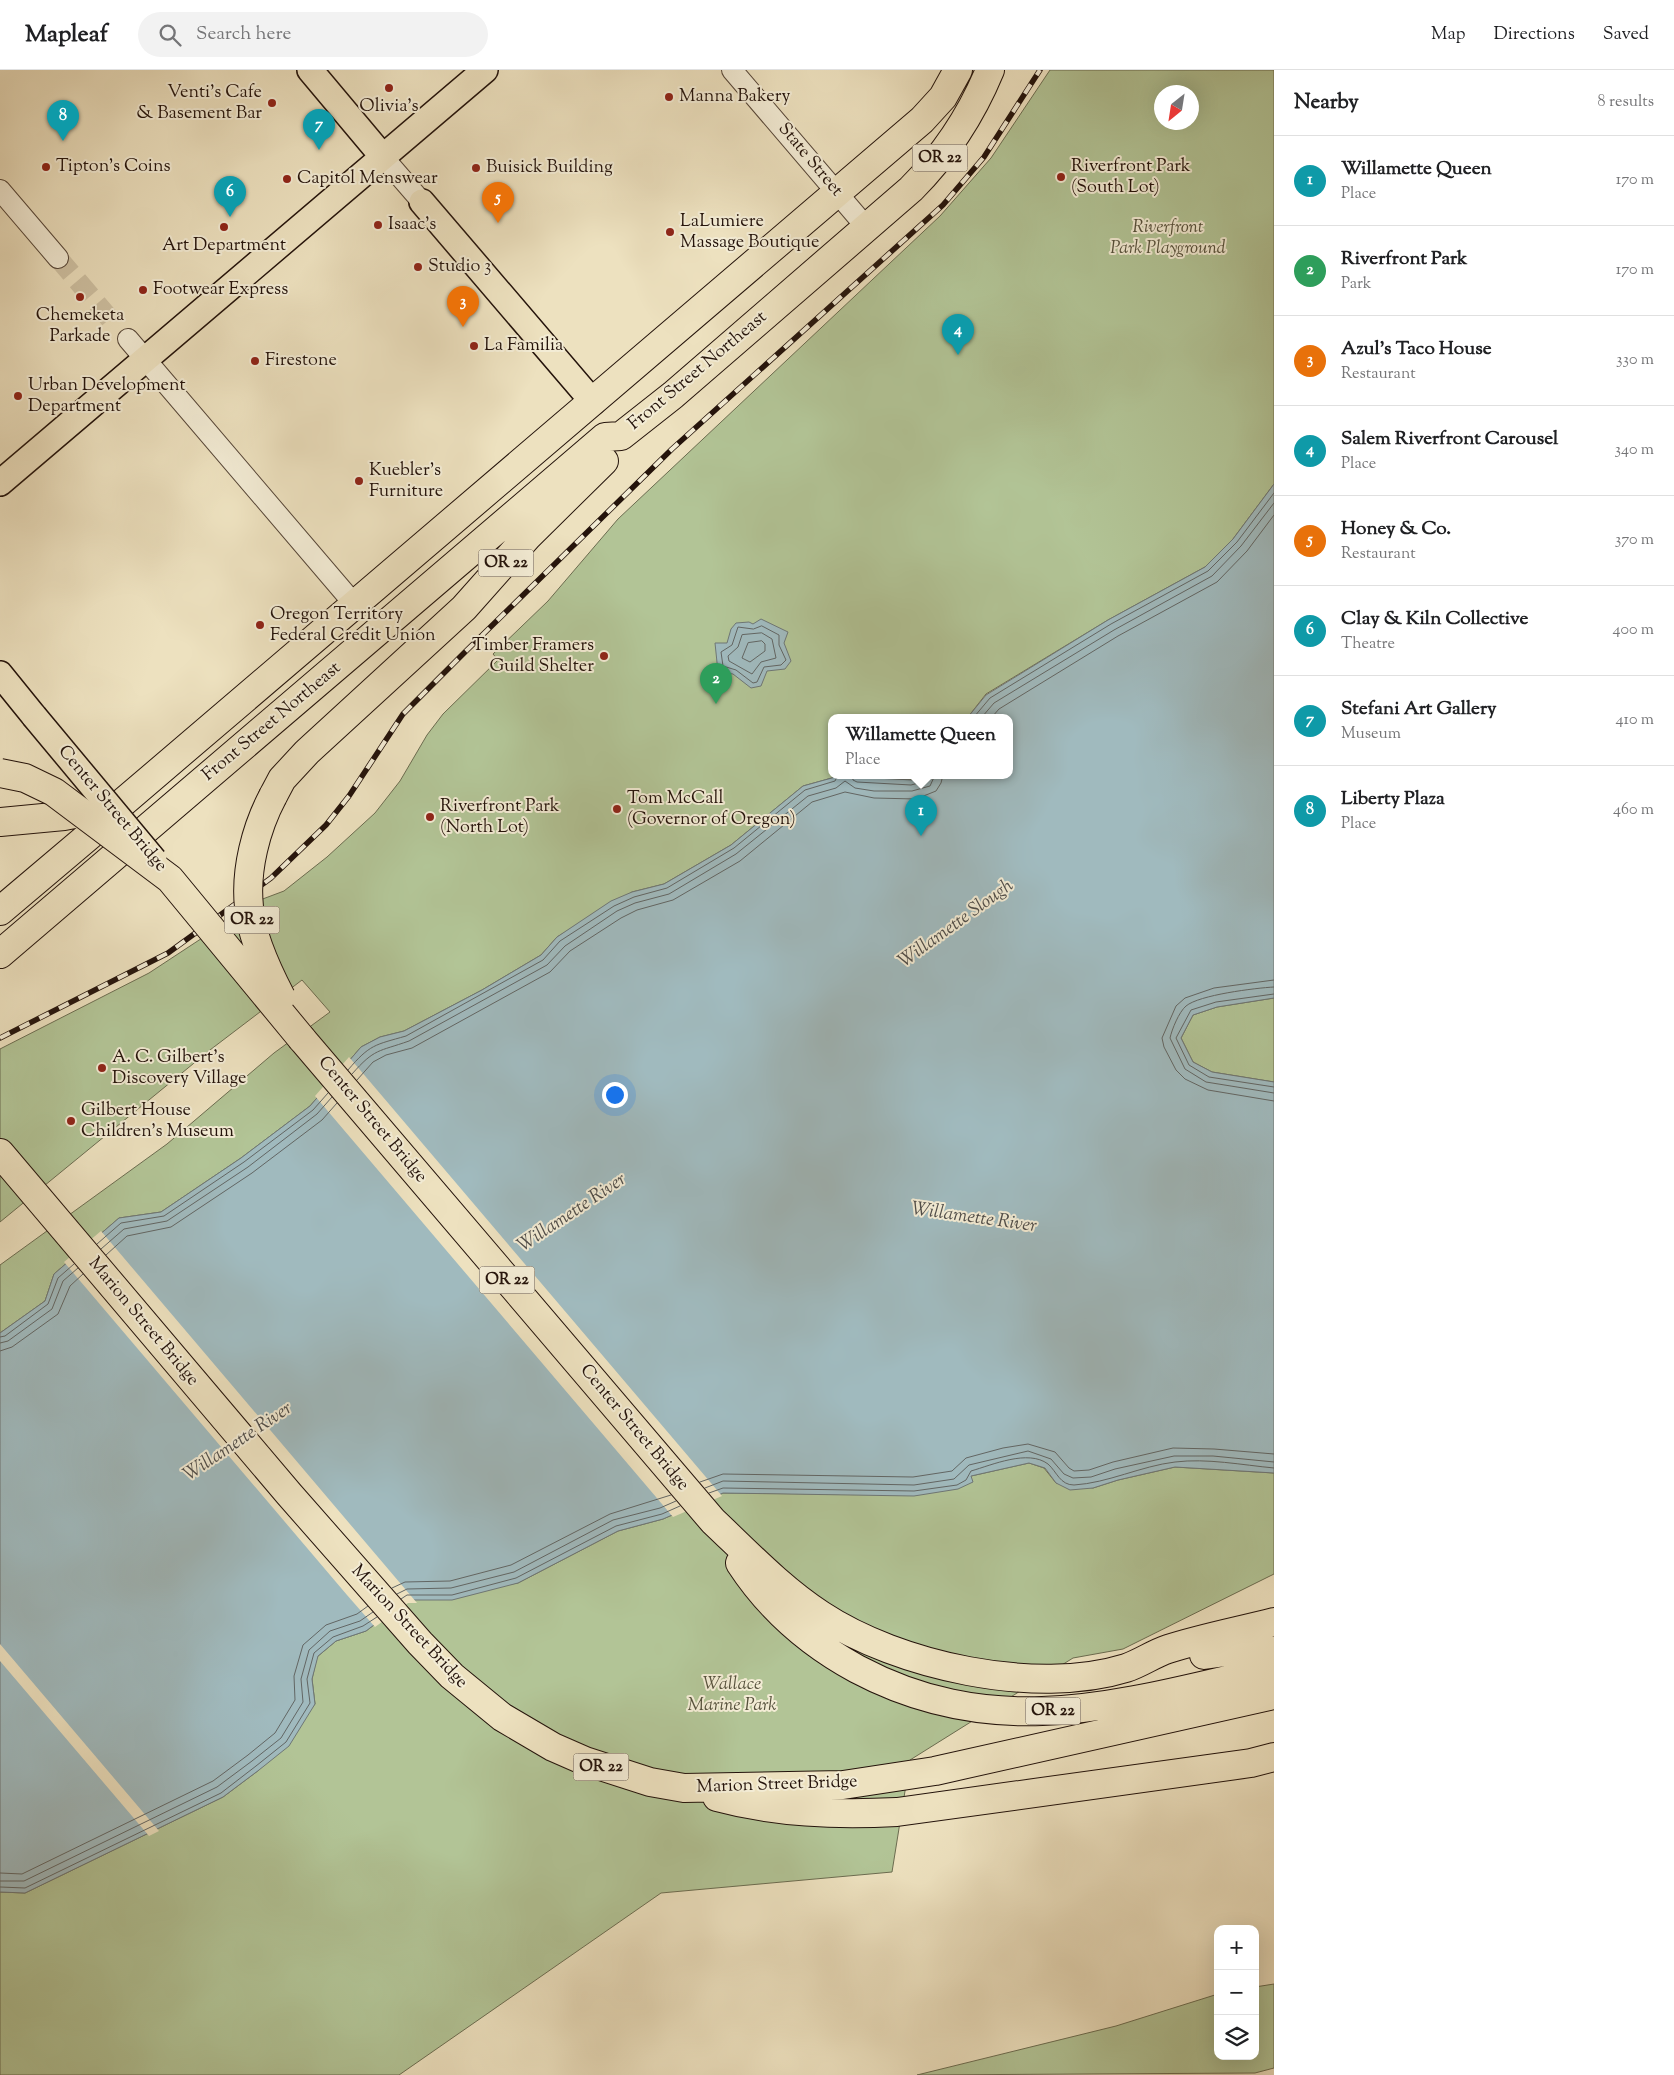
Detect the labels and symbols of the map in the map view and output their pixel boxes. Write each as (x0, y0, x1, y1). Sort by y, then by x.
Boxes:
place label: Venti's Cafe & Basement Bar (136, 80, 262, 127)
marker: Olivia's (383, 82, 395, 94)
place label: Manna Bakery (679, 84, 790, 110)
north arrow (1154, 85, 1199, 130)
marker: Manna Bakery (663, 91, 675, 103)
place label: Olivia's (359, 94, 419, 120)
marker: Venti's Cafe & Basement Bar (266, 97, 278, 109)
pin: 8 (47, 100, 79, 141)
pin: 7 (303, 109, 335, 150)
street label: State Street (771, 117, 849, 203)
road number: OR 22 (912, 145, 968, 172)
place label: Tipton's Coins (56, 154, 171, 180)
place label: Riverfront Park (South Lot) (1071, 154, 1191, 201)
place label: Buisick Building (486, 155, 613, 181)
marker: Tipton's Coins (40, 161, 52, 173)
marker: Buisick Building (470, 162, 482, 174)
place label: Capitol Menswear (297, 166, 438, 192)
marker: Riverfront Park (South Lot) (1055, 171, 1067, 183)
marker: Capitol Menswear (281, 173, 293, 185)
pin: 6 (214, 176, 246, 217)
pin: 5 (482, 182, 514, 223)
place label: LaLumiere Massage Boutique (680, 209, 819, 256)
place label: Isaac's (388, 212, 436, 238)
park label: Riverfront Park Playground (1110, 215, 1226, 262)
marker: Isaac's (372, 219, 384, 231)
marker: Art Department (218, 221, 230, 233)
marker: LaLumiere Massage Boutique (664, 226, 676, 238)
place label: Art Department (162, 233, 286, 259)
place label: Studio 3 (428, 254, 491, 280)
marker: Studio 3 (412, 261, 424, 273)
place label: Footwear Express (153, 277, 288, 303)
marker: Footwear Express (137, 284, 149, 296)
pin: 3 (447, 286, 479, 327)
marker: Chemeketa Parkade (74, 291, 86, 303)
place label: Chemeketa Parkade (36, 303, 124, 350)
street label: Front Street Northeast (623, 305, 773, 437)
pin: 4 (942, 314, 974, 355)
place label: La Familia (484, 333, 563, 359)
marker: La Familia (468, 340, 480, 352)
place label: Firestone (265, 348, 337, 374)
marker: Firestone (249, 355, 261, 367)
place label: Urban Development Department (28, 373, 186, 420)
marker: Urban Development Department (12, 390, 24, 402)
place label: Kuebler's Furniture (369, 458, 443, 505)
marker: Kuebler's Furniture (353, 475, 365, 487)
road number: OR 22 (478, 549, 534, 576)
place label: Oregon Territory Federal Credit Union (270, 602, 436, 649)
marker: Oregon Territory Federal Credit Union (254, 619, 266, 631)
place label: Timber Framers Guild Shelter (472, 633, 594, 680)
marker: Timber Framers Guild Shelter (598, 650, 610, 662)
street label: Front Street Northeast (197, 656, 347, 788)
pin: 2 (700, 663, 732, 704)
street label: Center Street Bridge (51, 740, 173, 878)
place label: Tom McCall (Governor of Oregon) (627, 786, 796, 833)
place label: Riverfront Park (North Lot) (440, 794, 560, 841)
pin: 1 (905, 795, 937, 836)
marker: Tom McCall (Governor of Oregon) (611, 803, 623, 815)
marker: Riverfront Park (North Lot) (424, 811, 436, 823)
water label: Willamette Slough (893, 873, 1020, 975)
road number: OR 22 (224, 906, 280, 934)
place label: A. C. Gilbert's Discovery Village (112, 1045, 246, 1092)
street label: Center Street Bridge (311, 1051, 433, 1189)
marker: A. C. Gilbert's Discovery Village (96, 1062, 108, 1074)
your location (602, 1082, 628, 1108)
place label: Gilbert House Children's Museum (81, 1098, 234, 1145)
marker: Gilbert House Children's Museum (65, 1115, 77, 1127)
water label: Willamette River (512, 1166, 632, 1259)
water label: Willamette River (910, 1196, 1039, 1240)
street label: Marion Street Bridge (81, 1252, 205, 1392)
road number: OR 22 (480, 1266, 534, 1294)
street label: Center Street Bridge (573, 1359, 695, 1497)
water label: Willamette River (178, 1395, 298, 1488)
street label: Marion Street Bridge (345, 1559, 473, 1695)
park label: Wallace Marine Park (688, 1672, 776, 1719)
road number: OR 22 (1026, 1698, 1080, 1724)
road number: OR 22 (574, 1754, 628, 1780)
street label: Marion Street Bridge (696, 1769, 858, 1801)

